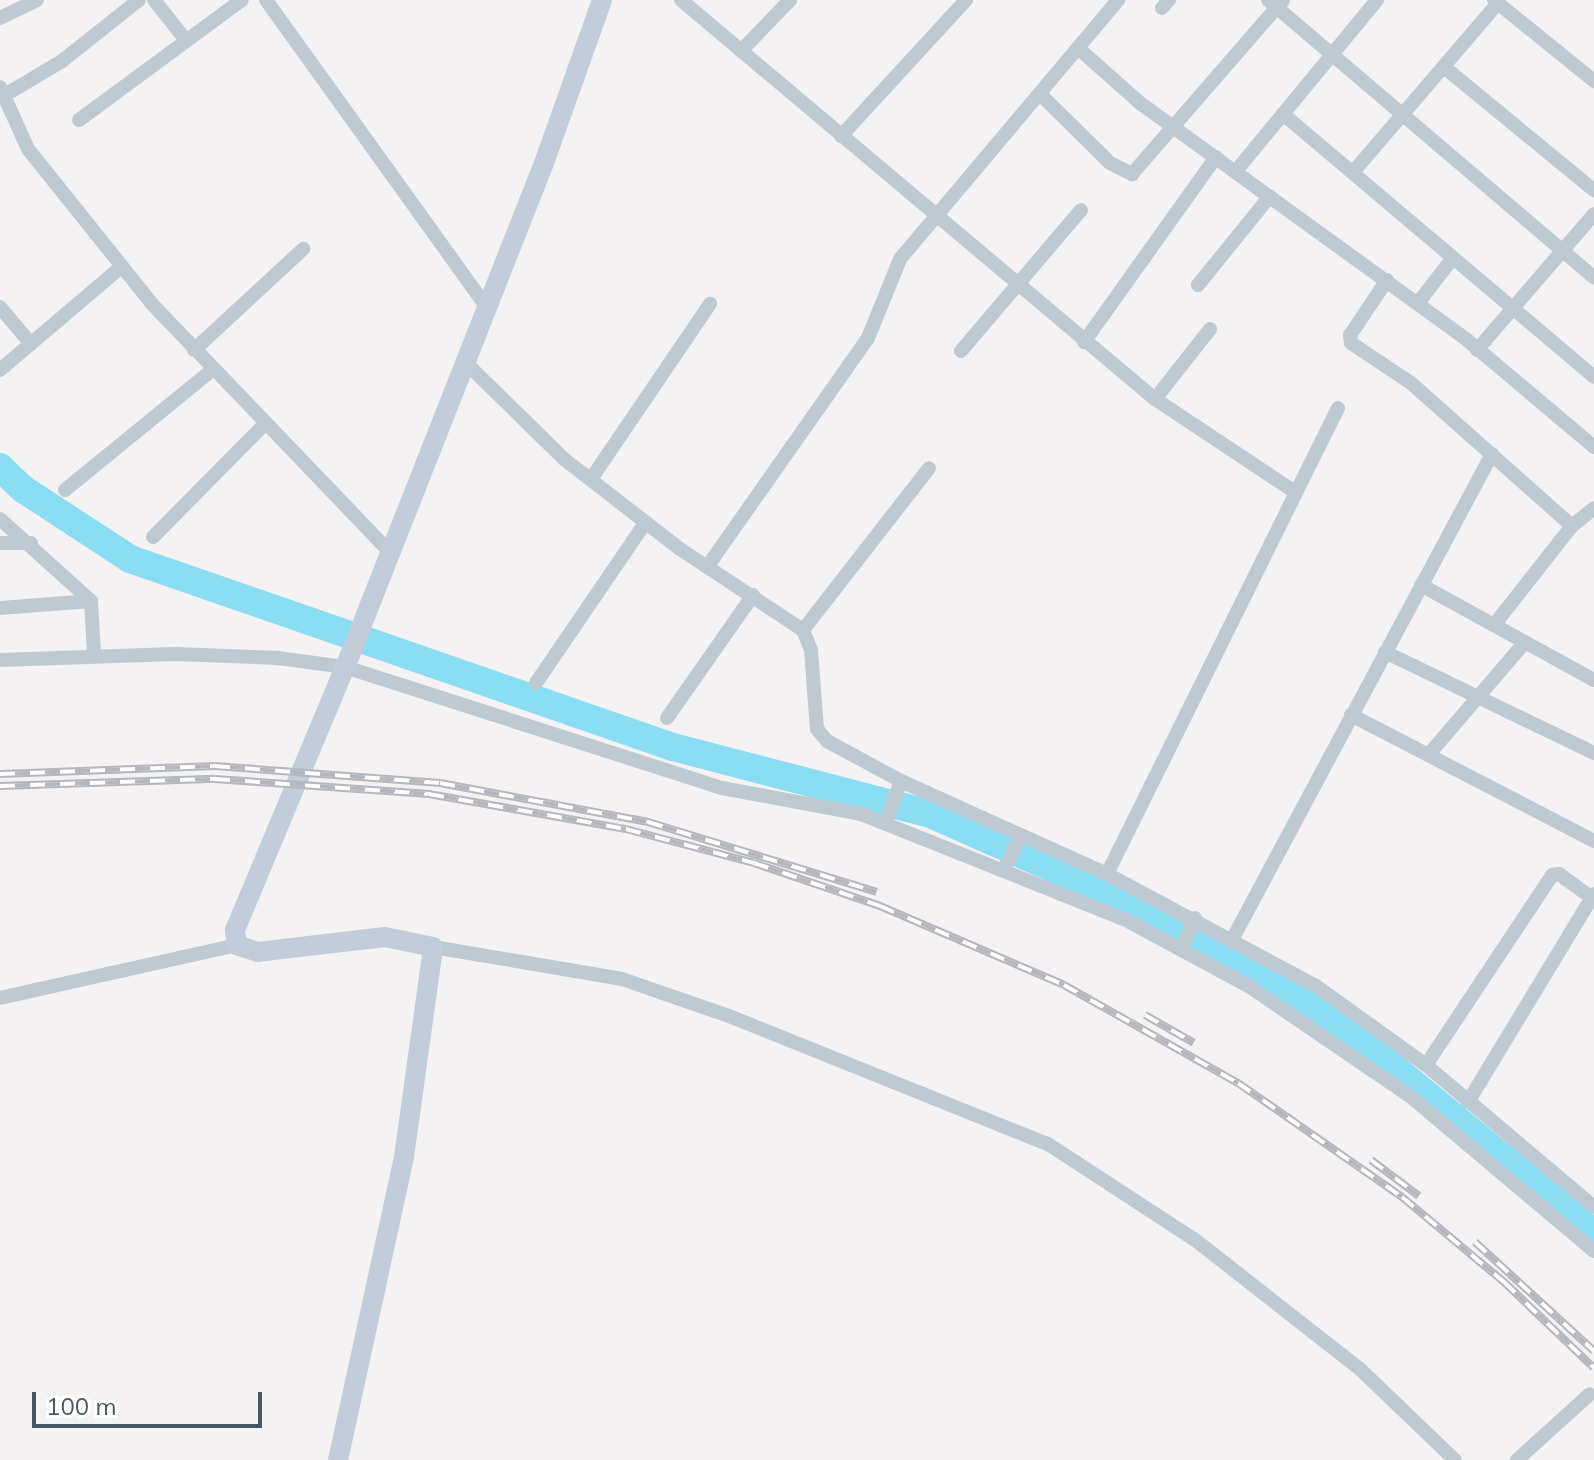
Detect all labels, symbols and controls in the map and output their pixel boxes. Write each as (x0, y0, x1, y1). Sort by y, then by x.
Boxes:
scale bar (36, 1376, 266, 1426)
text: 100 m (46, 1391, 117, 1421)

